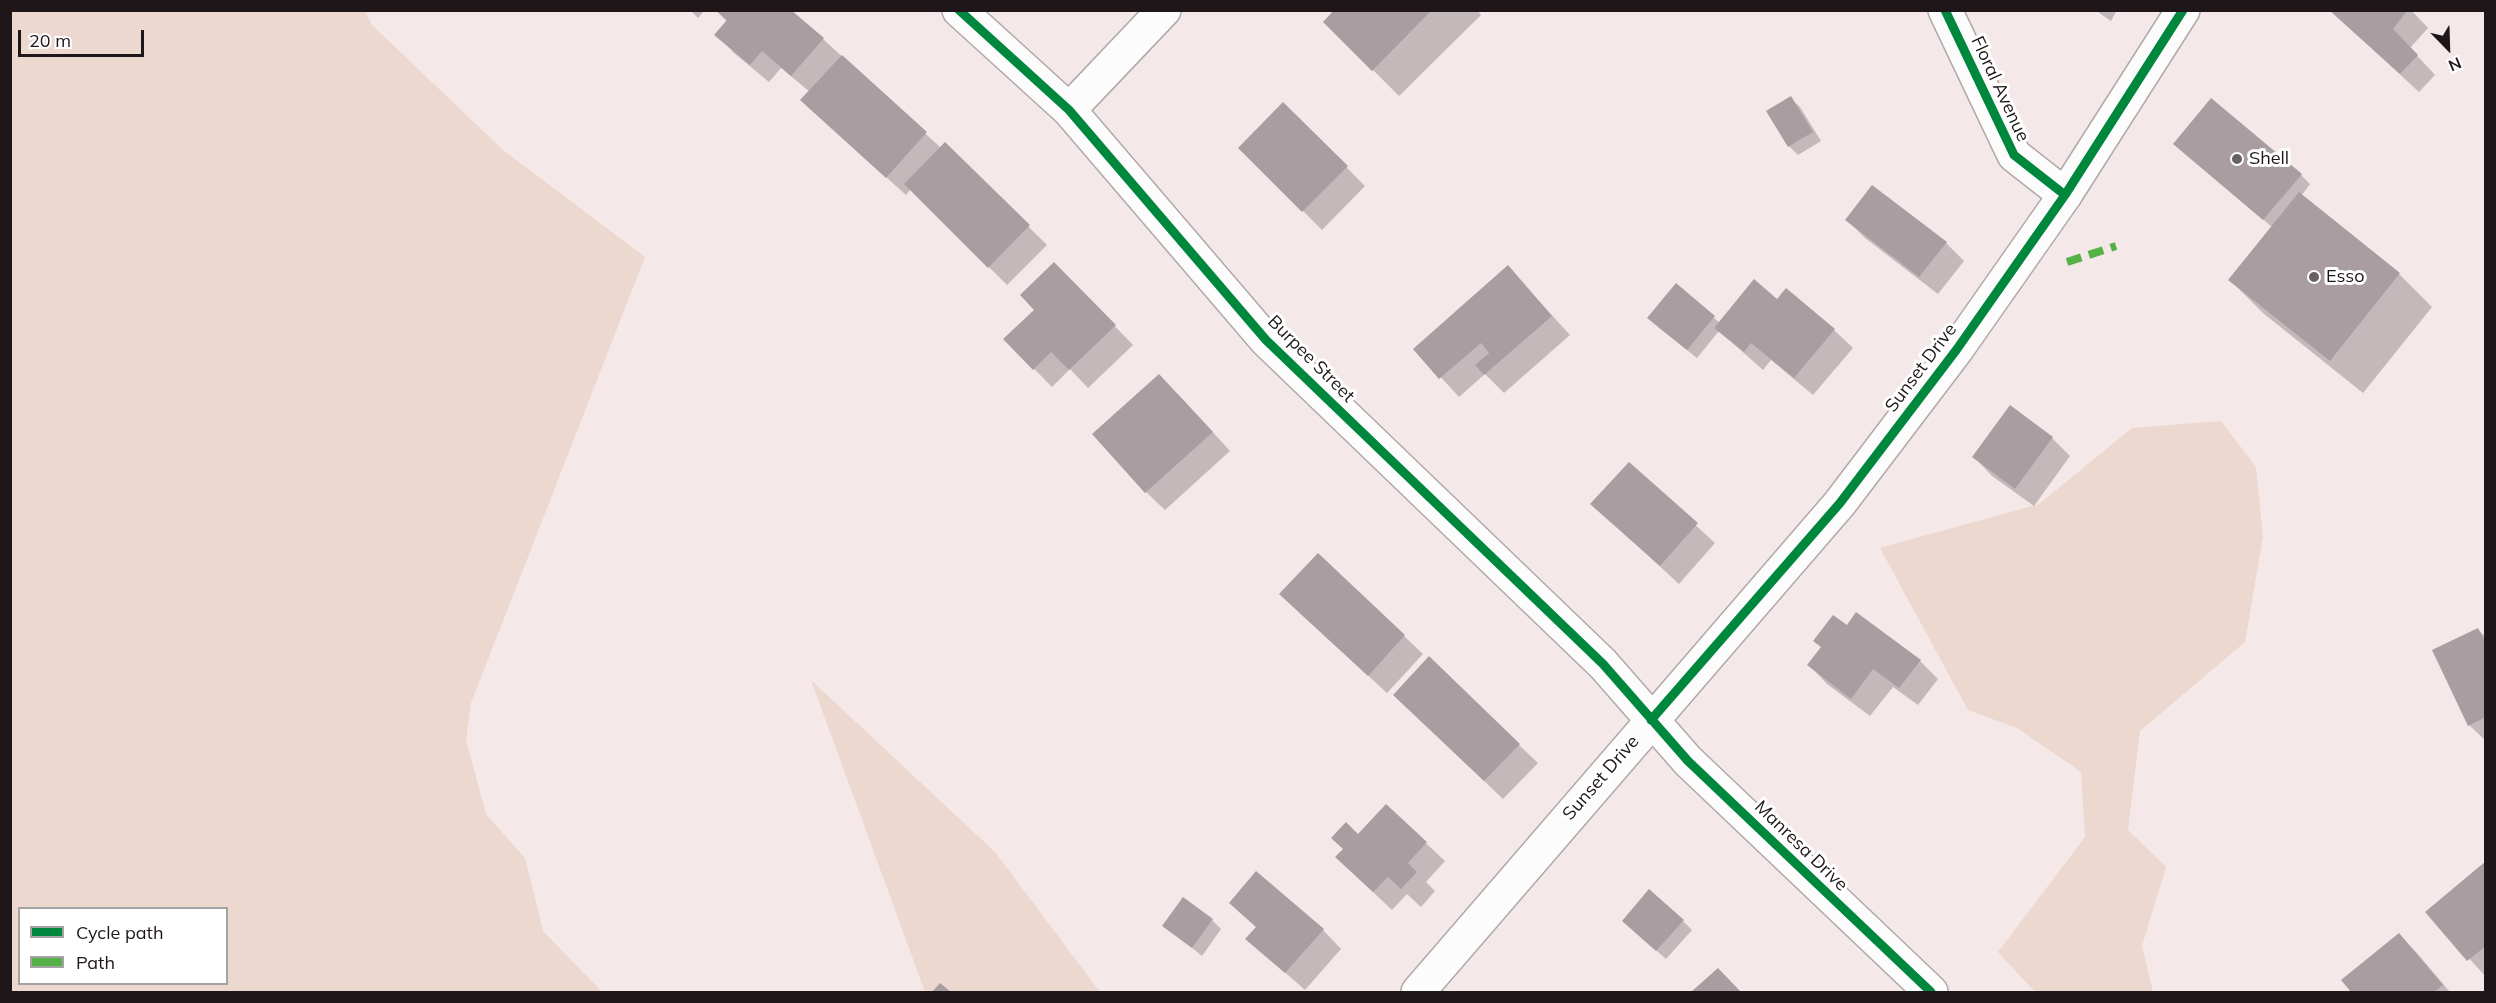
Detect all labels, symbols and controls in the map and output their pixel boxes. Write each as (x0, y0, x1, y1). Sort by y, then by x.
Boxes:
scale bar (21, 18, 147, 56)
north arrow (2418, 18, 2478, 78)
text: 20 m (29, 29, 71, 52)
street label: Floral Avenue (1966, 33, 2034, 145)
text: N (2446, 53, 2465, 76)
place label: Shell (2249, 148, 2289, 170)
marker: Shell (2230, 152, 2244, 166)
place label: Esso (2326, 266, 2365, 288)
marker: Esso (2307, 270, 2321, 284)
street label: Burpee Street (1263, 311, 1359, 407)
street label: Sunset Drive (1881, 319, 1961, 417)
street label: Sunset Drive (1558, 731, 1644, 825)
street label: Manresa Drive (1750, 796, 1852, 896)
legend (18, 907, 228, 985)
text: Cycle path (76, 921, 163, 944)
text: Path (76, 951, 115, 974)

